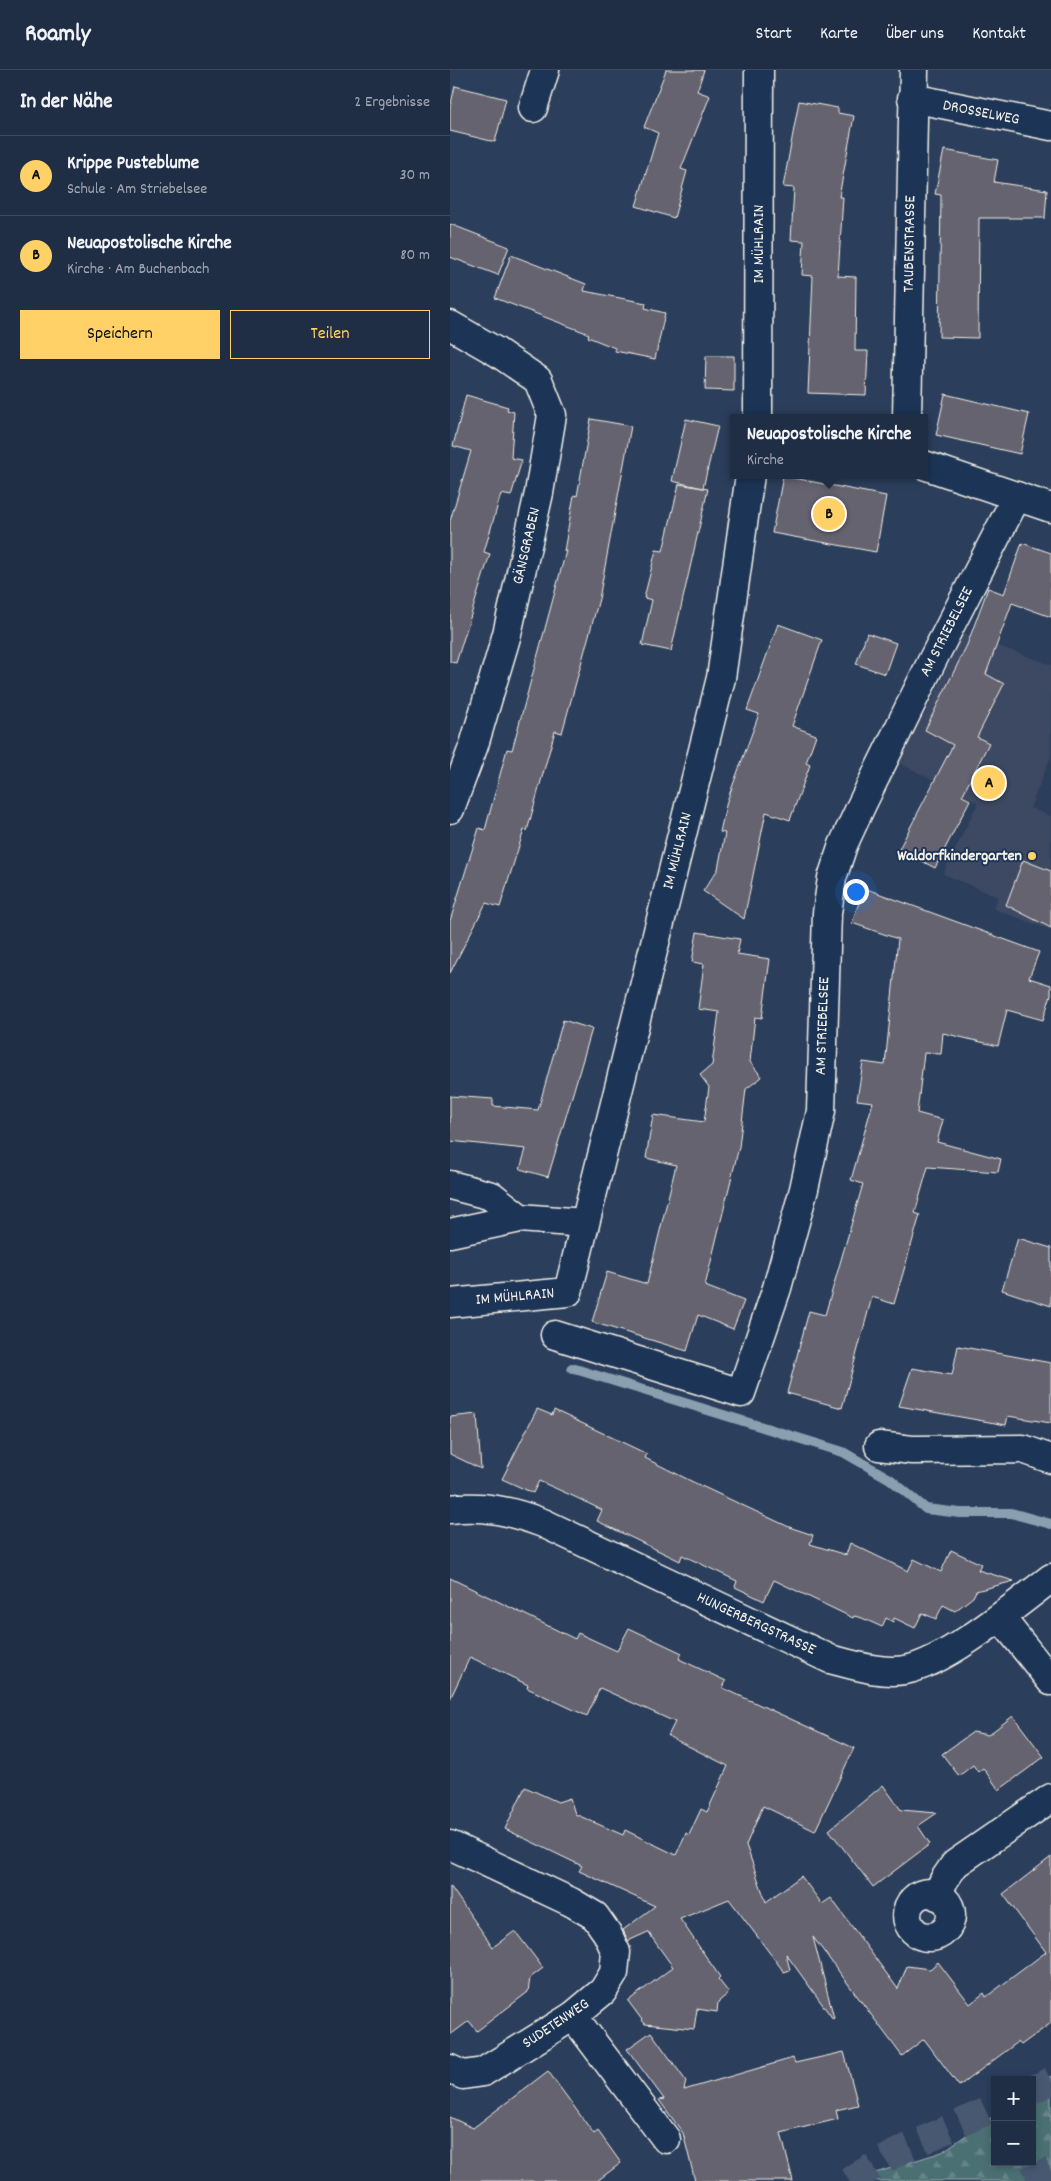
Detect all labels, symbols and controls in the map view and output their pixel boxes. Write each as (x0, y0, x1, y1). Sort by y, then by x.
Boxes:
text: Roamly (25, 18, 91, 52)
text: Start (756, 22, 792, 47)
text: Karte (820, 22, 858, 47)
text: Über uns (886, 22, 944, 47)
text: Kontakt (972, 22, 1026, 47)
text: In der Nähe (20, 88, 112, 118)
text: 2 Ergebnisse (354, 91, 430, 114)
street label: DROSSELWEG (941, 94, 1021, 132)
text: Krippe Pusteblume (67, 151, 199, 178)
text: A (32, 164, 40, 187)
text: 30 m (400, 164, 430, 187)
text: Schule · Am Striebelsee (67, 178, 207, 201)
street label: TAUBENSTRASSE (898, 195, 922, 293)
street label: IM MÜHLRAIN (748, 205, 771, 283)
text: Neuapostolische Kirche (67, 231, 232, 258)
text: B (32, 244, 40, 267)
text: 80 m (400, 244, 430, 267)
text: Kirche · Am Buchenbach (67, 258, 209, 281)
button: Speichern (20, 310, 220, 359)
button: Teilen (230, 310, 430, 359)
popup (730, 414, 928, 479)
text: Neuapostolische Kirche (747, 422, 911, 449)
text: Kirche (747, 449, 784, 472)
pin: B (813, 495, 845, 533)
street label: GÄNSGRABEN (507, 505, 547, 587)
street label: AM STRIEBELSEE (914, 582, 980, 681)
pin: A (973, 764, 1005, 802)
street label: IM MÜHLRAIN (657, 810, 699, 892)
place label: Waldorfkindergarten (897, 845, 1022, 868)
marker: Waldorfkindergarten (1026, 850, 1038, 862)
your location (843, 879, 869, 905)
street label: AM STRIEBELSEE (810, 976, 836, 1075)
street label: IM MÜHLRAIN (475, 1282, 555, 1312)
street label: HUNGERBERGSTRASSE (693, 1586, 820, 1662)
street label: SUDETENWEG (518, 1993, 594, 2055)
map controls (991, 2076, 1036, 2166)
button: + (991, 2076, 1036, 2121)
button: − (991, 2121, 1036, 2166)

